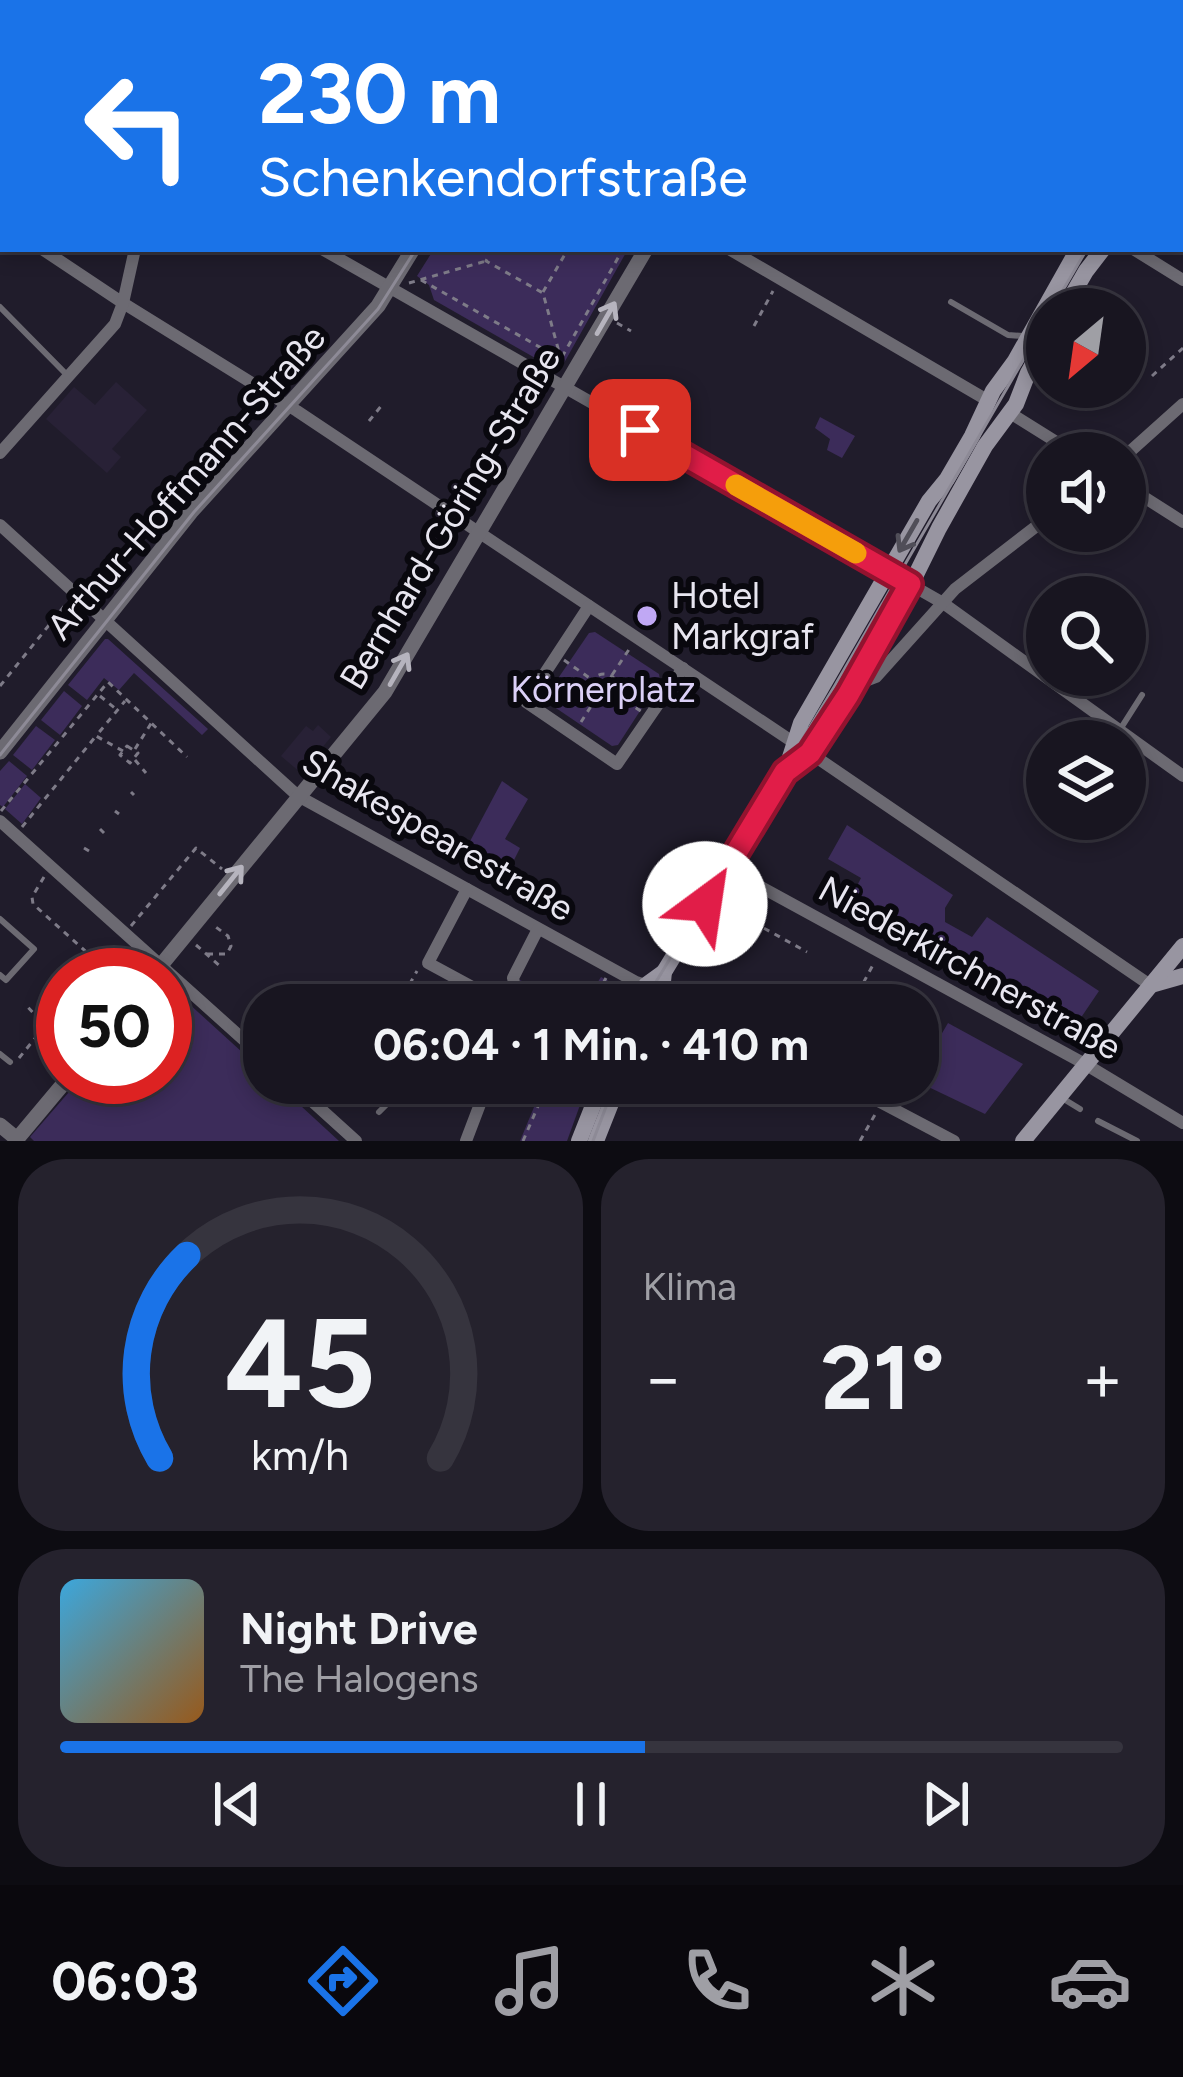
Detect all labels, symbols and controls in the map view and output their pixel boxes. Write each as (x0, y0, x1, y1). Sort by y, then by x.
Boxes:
text: 230 m (258, 43, 501, 144)
icon: left (60, 48, 216, 204)
text: Schenkendorfstraße (258, 145, 748, 210)
north arrow (1026, 288, 1146, 408)
map controls (1026, 288, 1146, 840)
one-way arrow (595, 302, 619, 337)
street label: Arthur-Hoffmann-Straße (38, 316, 334, 648)
street label: Bernhard-Göring-Straße (331, 339, 569, 697)
pin (589, 379, 691, 481)
icon: arrive (607, 397, 673, 463)
button: sound (1026, 432, 1146, 552)
one-way arrow (896, 518, 920, 553)
place label: Hotel Markgraf (671, 574, 815, 658)
button: search (1026, 576, 1146, 696)
marker: Hotel Markgraf (634, 603, 660, 629)
one-way arrow (387, 652, 411, 687)
park label: Körnerplatz (510, 668, 696, 711)
button: layers (1026, 720, 1146, 840)
street label: Shakespearestraße (295, 740, 581, 930)
position arrow (642, 841, 768, 967)
one-way arrow (217, 864, 244, 896)
street label: Niederkirchnerstraße (811, 867, 1129, 1069)
speed limit sign: 50 (36, 948, 192, 1104)
text: 06:04 · 1 Min. · 410 m (373, 1017, 809, 1071)
text: Klima (643, 1263, 737, 1310)
text: 45 (224, 1288, 376, 1438)
text: 21° (821, 1323, 945, 1432)
text: − (643, 1338, 684, 1418)
text: + (1082, 1338, 1123, 1418)
text: km/h (251, 1429, 349, 1481)
text: Night Drive (240, 1601, 478, 1655)
text: The Halogens (240, 1655, 479, 1702)
icon: previous (204, 1771, 270, 1837)
icon: pause (558, 1771, 624, 1837)
icon: next (913, 1771, 979, 1837)
icon: directions (301, 1939, 385, 2023)
icon: music (488, 1939, 572, 2023)
icon: phone (675, 1939, 759, 2023)
icon: climate (861, 1939, 945, 2023)
icon: car (1048, 1939, 1132, 2023)
text: 06:03 (51, 1949, 199, 2014)

